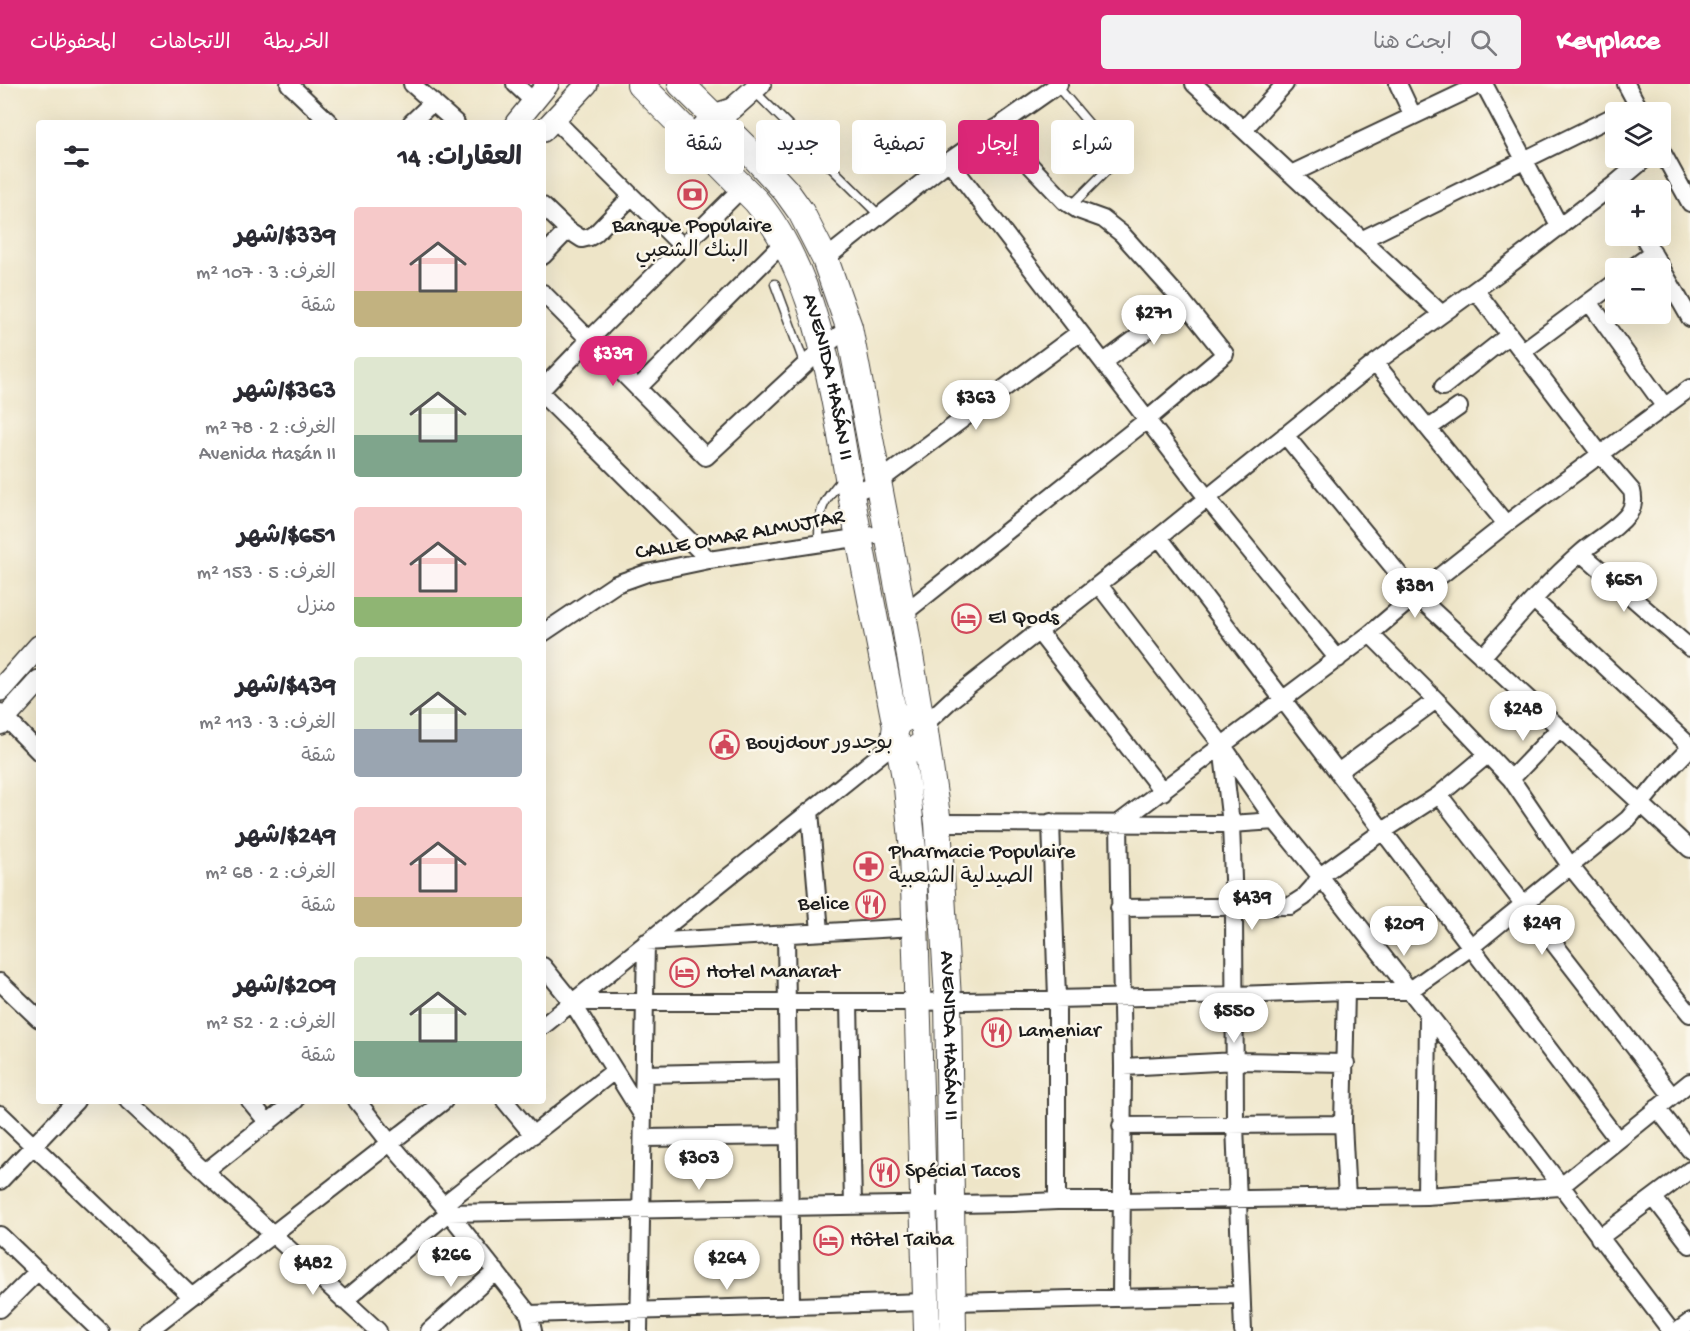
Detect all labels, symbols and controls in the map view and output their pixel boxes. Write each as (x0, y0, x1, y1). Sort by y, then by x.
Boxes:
search box (1101, 15, 1521, 69)
icon: search (1467, 26, 1500, 59)
text: Keyplace (1557, 26, 1660, 59)
text: ابحث هنا (1373, 31, 1452, 57)
text: المحفوظات (30, 32, 116, 57)
text: الاتجاهات (149, 32, 231, 57)
text: الخريطة (264, 32, 329, 57)
map controls (1605, 102, 1671, 324)
button: layers (1605, 102, 1671, 168)
chip: شقة (665, 120, 744, 174)
chip: جديد (756, 120, 840, 174)
chip: تصفية (852, 120, 946, 174)
chip: إيجار (958, 120, 1039, 174)
chip: شراء (1051, 120, 1134, 174)
icon: filters (60, 140, 93, 173)
text: العقارات: 14 (398, 144, 522, 175)
bank icon: Banque Populaire البنك الشعبي (676, 179, 708, 211)
button: + (1605, 180, 1671, 246)
place label: Banque Populaire البنك الشعبي (611, 214, 772, 268)
text: $339/شهر (235, 222, 336, 253)
icon: home (402, 231, 474, 303)
button: − (1605, 258, 1671, 324)
text: الغرف: 3 · 107 m² (196, 263, 336, 286)
street label: AVENIDA HASÁN II (795, 290, 858, 462)
pin: $271 (1118, 295, 1190, 346)
text: شقة (301, 296, 336, 319)
text: $271 (1135, 303, 1173, 326)
pin: $339 (577, 336, 649, 387)
text: $339 (593, 344, 633, 367)
text: $363/شهر (235, 377, 336, 408)
pin: $363 (940, 380, 1012, 431)
icon: home (402, 381, 474, 453)
text: $363 (956, 388, 996, 411)
text: الغرف: 2 · 78 m² (205, 418, 336, 441)
text: Avenida Hasán II (199, 444, 336, 467)
street label: CALLE OMAR ALMUJTAR (633, 505, 848, 567)
text: $651/شهر (238, 522, 336, 553)
icon: home (402, 531, 474, 603)
pin: $651 (1588, 562, 1660, 613)
text: الغرف: 5 · 153 m² (197, 563, 336, 586)
pin: $381 (1379, 568, 1451, 619)
text: $651 (1605, 570, 1643, 593)
text: $381 (1396, 576, 1434, 599)
text: منزل (297, 596, 336, 619)
hotel icon: El Qods (951, 603, 983, 635)
place label: El Qods (988, 606, 1060, 632)
text: $439/شهر (236, 672, 336, 703)
icon: home (402, 681, 474, 753)
pin: $248 (1487, 691, 1559, 742)
text: $248 (1503, 699, 1543, 722)
text: الغرف: 3 · 113 m² (199, 713, 336, 736)
public building icon: Boujdour بوجدور (709, 728, 741, 760)
place label: Boujdour بوجدور (745, 731, 893, 757)
text: شقة (301, 746, 336, 769)
text: $249/شهر (237, 822, 336, 853)
icon: home (402, 831, 474, 903)
place label: Pharmacie Populaire الصيدلية الشعبية (888, 840, 1076, 891)
pharmacy icon: Pharmacie Populaire الصيدلية الشعبية (852, 850, 884, 882)
text: الغرف: 2 · 68 m² (205, 863, 336, 886)
pin: $439 (1216, 880, 1288, 931)
text: $439 (1233, 888, 1271, 911)
restaurant icon: Belice (854, 889, 886, 921)
place label: Belice (797, 892, 850, 918)
text: شقة (301, 896, 336, 919)
pin: $249 (1506, 905, 1578, 956)
pin: $209 (1368, 906, 1440, 957)
text: $249 (1523, 913, 1561, 936)
text: $209 (1384, 914, 1424, 937)
street label: AVENIDA HASÁN II (932, 950, 963, 1121)
hotel icon: Hotel Manarat (669, 957, 701, 989)
place label: Hotel Manarat (706, 960, 842, 986)
text: $209/شهر (234, 972, 336, 1003)
icon: home (402, 981, 474, 1053)
pin: $550 (1198, 993, 1270, 1044)
text: $550 (1213, 1001, 1255, 1024)
text: الغرف: 2 · 52 m² (206, 1013, 336, 1036)
restaurant icon: Lameniar (981, 1016, 1013, 1048)
place label: Lameniar (1018, 1019, 1103, 1045)
text: شقة (301, 1046, 336, 1069)
pin: $303 (663, 1140, 735, 1191)
text: $303 (678, 1148, 720, 1171)
restaurant icon: Spécial Tacos (868, 1156, 900, 1188)
place label: Spécial Tacos (905, 1159, 1020, 1185)
hotel icon: Hôtel Taiba (813, 1225, 845, 1257)
place label: Hôtel Taiba (850, 1228, 954, 1254)
pin: $266 (415, 1237, 487, 1288)
pin: $264 (691, 1240, 763, 1291)
pin: $482 (277, 1245, 349, 1296)
text: $266 (431, 1245, 471, 1268)
text: $264 (708, 1248, 746, 1271)
text: $482 (293, 1253, 333, 1276)

